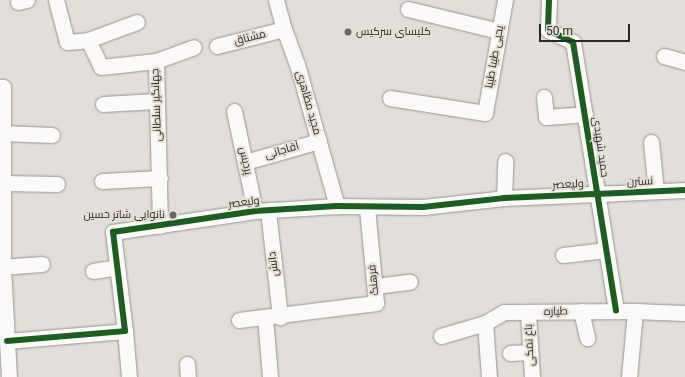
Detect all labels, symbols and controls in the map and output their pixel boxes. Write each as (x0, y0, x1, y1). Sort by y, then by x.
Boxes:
scale bar (541, 16, 632, 42)
street label: یحیی طیبا طیبا (483, 24, 507, 90)
text: 50 m (546, 24, 573, 38)
place label: کلیسای سرکیس (356, 25, 431, 39)
marker: کلیسای سرکیس (343, 27, 353, 37)
street label: مشتاق (233, 28, 267, 48)
street label: جهانگیر سلطانی (149, 68, 165, 142)
street label: مجید مظاهری (293, 69, 323, 137)
street label: حمید شهیدی (589, 116, 611, 178)
street label: آقاجانی (263, 140, 301, 162)
street label: پردیس (236, 146, 254, 176)
street label: نسترن (627, 175, 653, 189)
street label: ولیعصر (552, 178, 584, 192)
street label: ولیعصر (228, 195, 260, 211)
place label: نانوایی شاتر حسین (83, 208, 165, 222)
marker: نانوایی شاتر حسین (168, 210, 178, 220)
street label: دانش (266, 251, 282, 277)
street label: فرهنگ (366, 264, 382, 296)
street label: طیاره (544, 305, 568, 319)
street label: باغ نمکی (522, 324, 538, 366)

